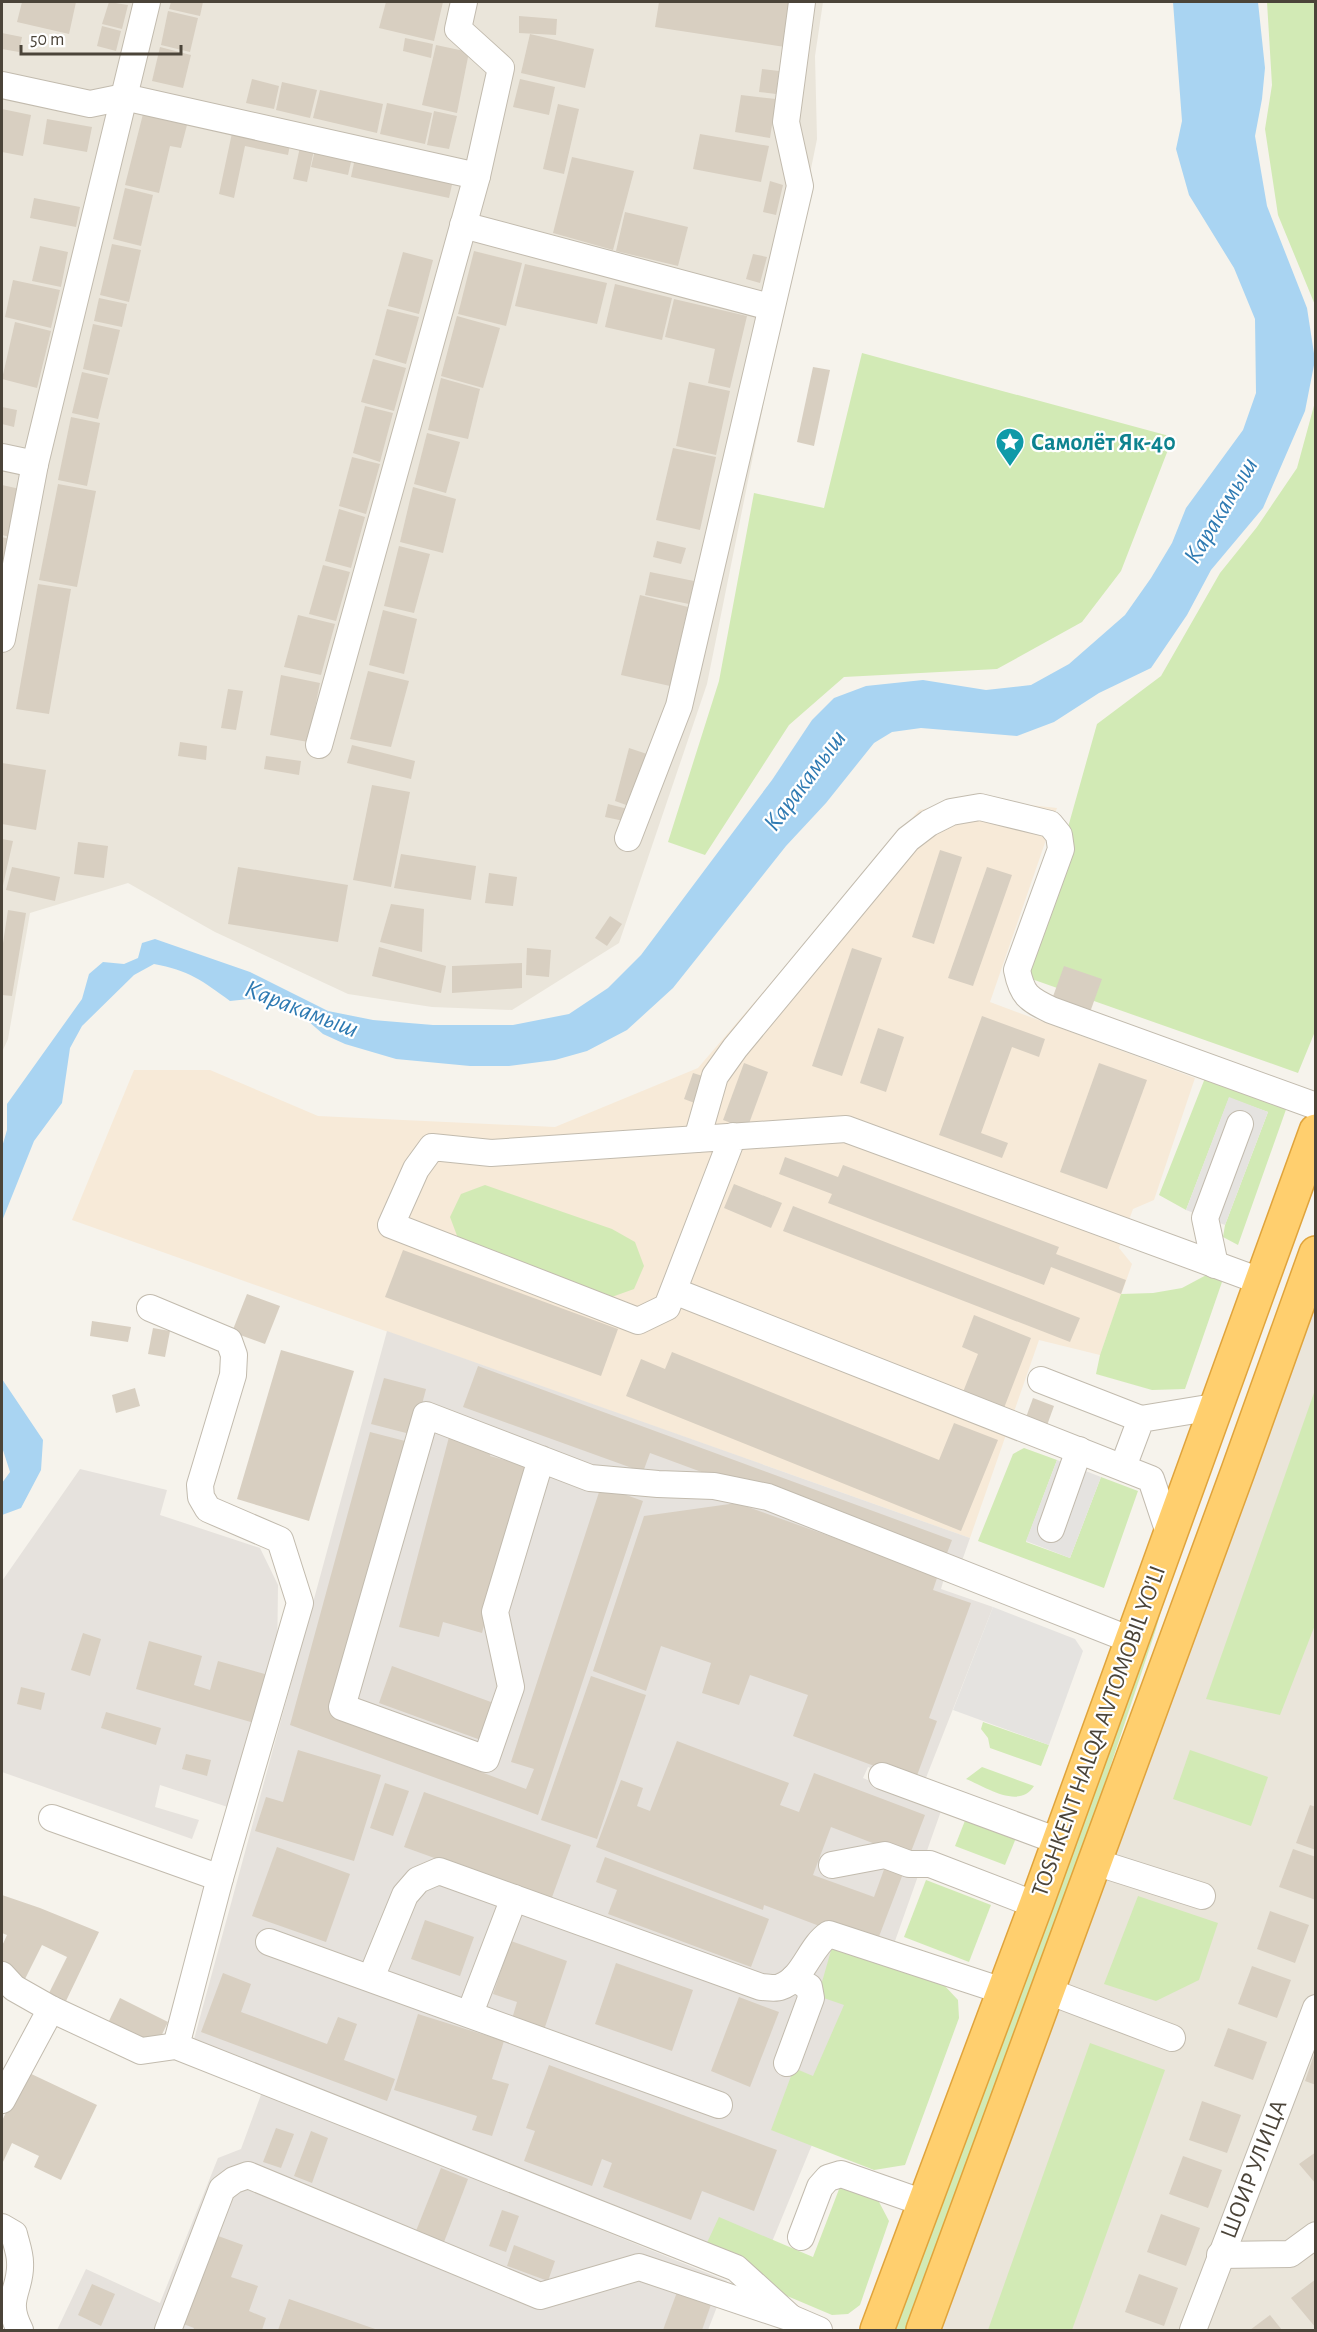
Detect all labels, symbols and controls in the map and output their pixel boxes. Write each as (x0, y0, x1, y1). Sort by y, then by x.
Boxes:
scale bar (21, 18, 182, 56)
text: 50 m (30, 31, 64, 49)
place icon: Самолёт Як-40 (994, 426, 1026, 468)
place label: Самолёт Як-40 (1031, 431, 1176, 455)
water label: Каракамыш (1179, 453, 1263, 568)
water label: Каракамыш (759, 725, 851, 836)
water label: Каракамыш (242, 975, 362, 1042)
street label: TOSHKENT HALQA AVTOMOBIL YO'LI (1028, 1563, 1170, 1900)
street label: ШОИР УЛИЦА (1216, 2097, 1291, 2242)

